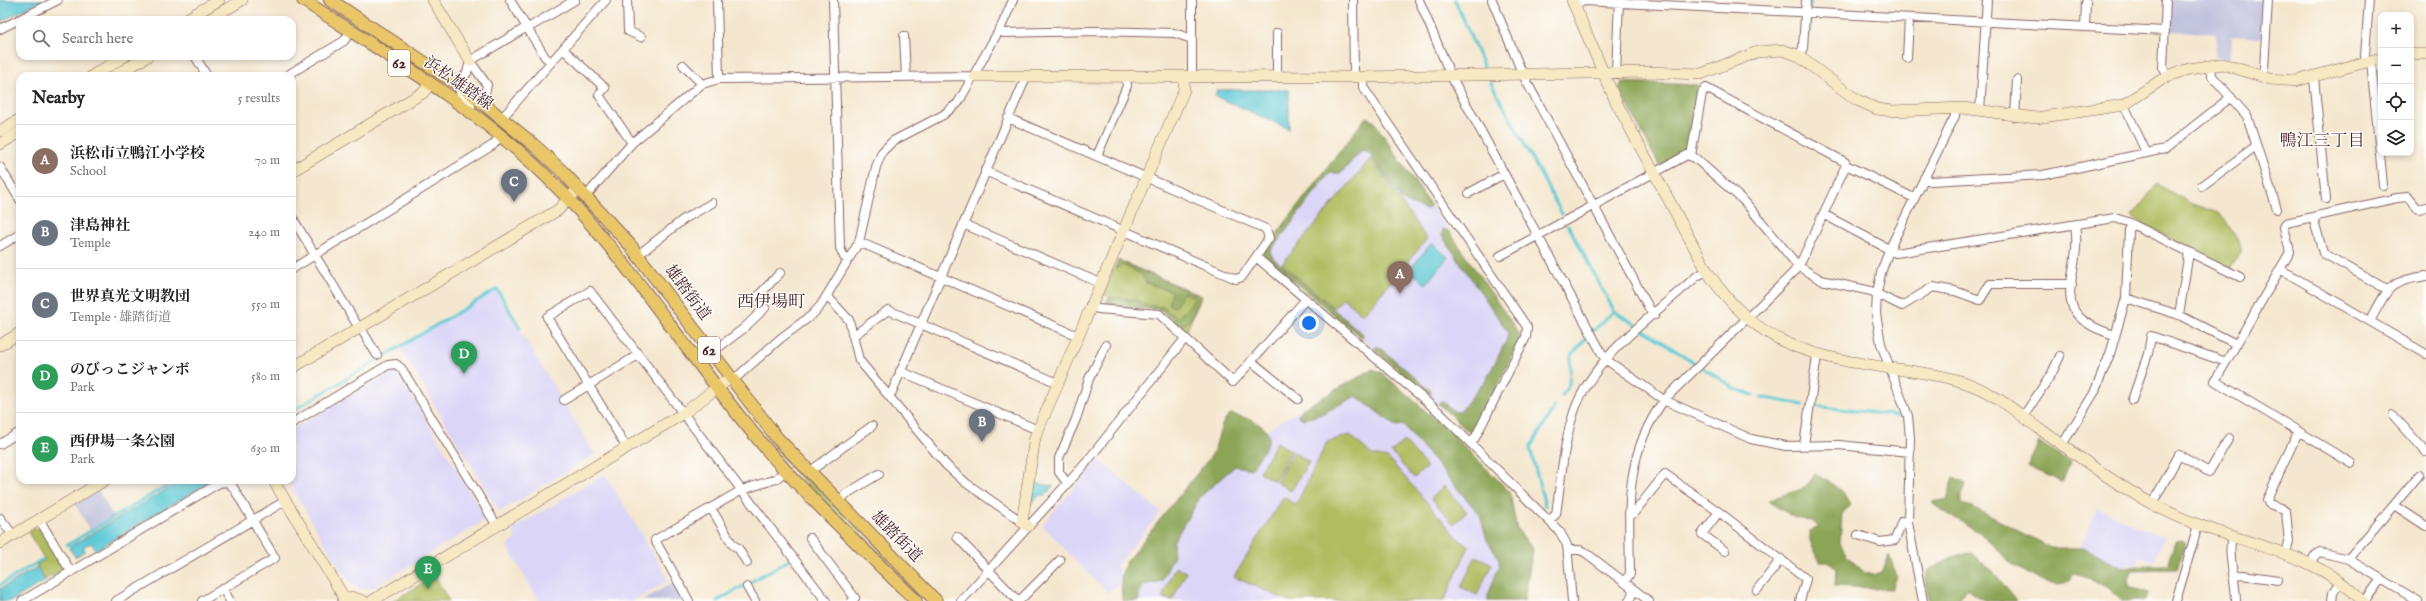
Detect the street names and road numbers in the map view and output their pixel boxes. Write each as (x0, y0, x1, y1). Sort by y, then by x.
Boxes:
road number: 62 (388, 50, 410, 76)
street label: 浜松雄踏線 (419, 53, 497, 115)
street label: 雄踏街道 (660, 261, 714, 325)
road number: 62 (698, 337, 720, 363)
street label: 雄踏街道 (866, 507, 926, 567)

